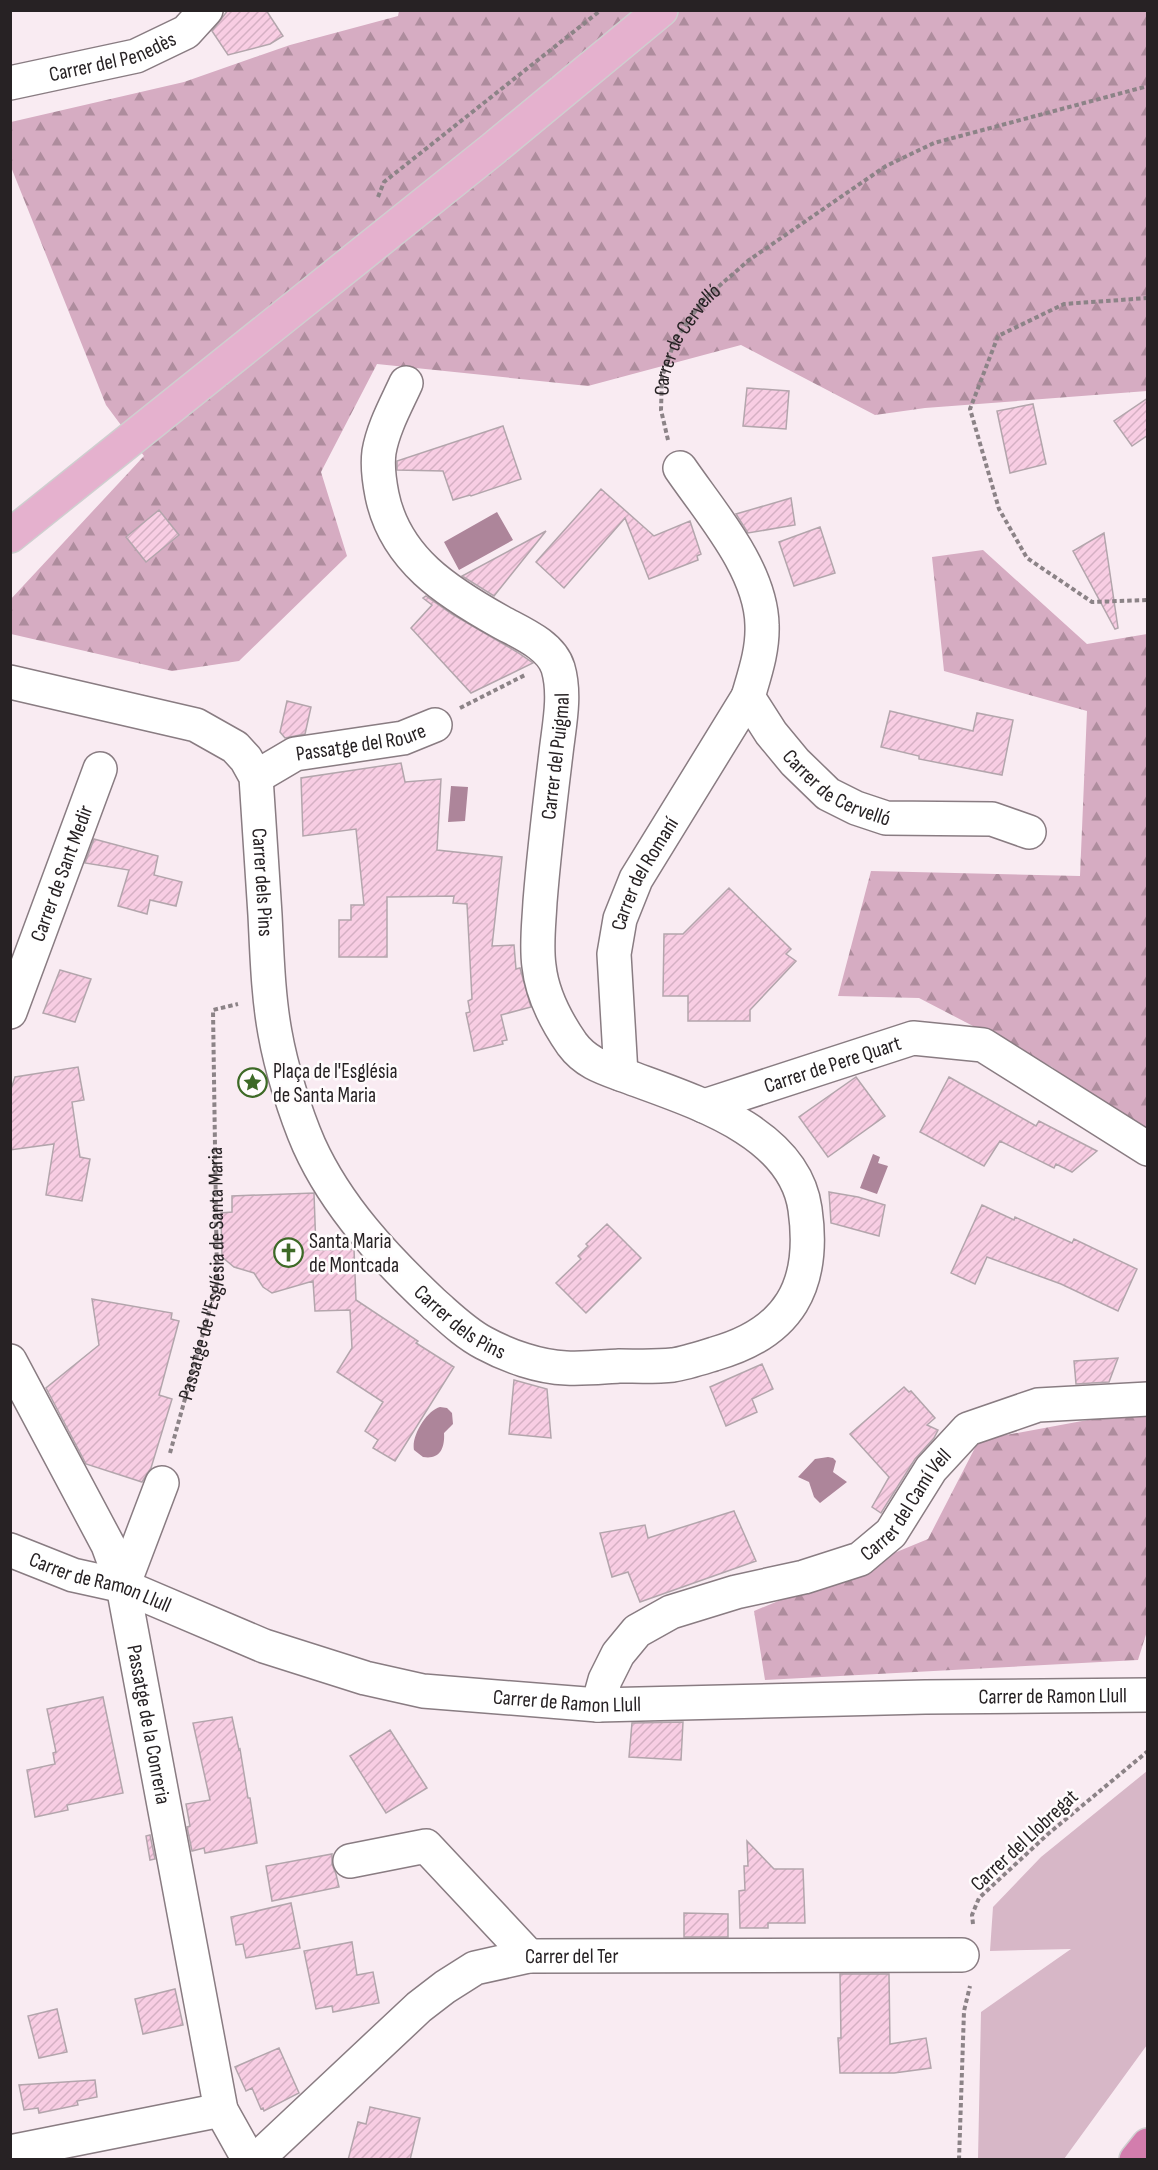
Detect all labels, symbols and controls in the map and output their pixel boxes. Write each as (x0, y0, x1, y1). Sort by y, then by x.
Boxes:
street label: Carrer del Penedès (47, 27, 180, 87)
street label: Carrer de Cervelló (649, 279, 726, 396)
street label: Carrer del Puigmal (536, 693, 575, 821)
street label: Passatge del Roure (294, 718, 430, 767)
street label: Carrer de Cervelló (777, 745, 894, 832)
street label: Carrer de Sant Medir (25, 802, 99, 945)
street label: Carrer del Romaní (606, 813, 684, 932)
street label: Carrer dels Pins (246, 827, 278, 937)
street label: Carrer de Pere Quart (761, 1031, 904, 1099)
place label: Plaça de l'Església de Santa Maria (273, 1059, 397, 1108)
place icon: Plaça de l'Església de Santa Maria (236, 1067, 268, 1099)
street label: Passatge de l'Església de Santa Maria (173, 1147, 230, 1403)
place label: Santa Maria de Montcada (309, 1229, 399, 1278)
church icon: Santa Maria de Montcada (272, 1237, 304, 1269)
street label: Carrer dels Pins (409, 1280, 509, 1365)
street label: Carrer del Camí Vell (855, 1444, 957, 1566)
street label: Carrer de Ramon Llull (25, 1547, 175, 1618)
street label: Passatge de la Conreria (121, 1643, 176, 1806)
street label: Carrer de Ramon Llull (978, 1683, 1127, 1710)
street label: Carrer de Ramon Llull (492, 1685, 641, 1718)
street label: Carrer del Llobregat (965, 1784, 1083, 1896)
street label: Carrer del Ter (525, 1944, 619, 1969)

